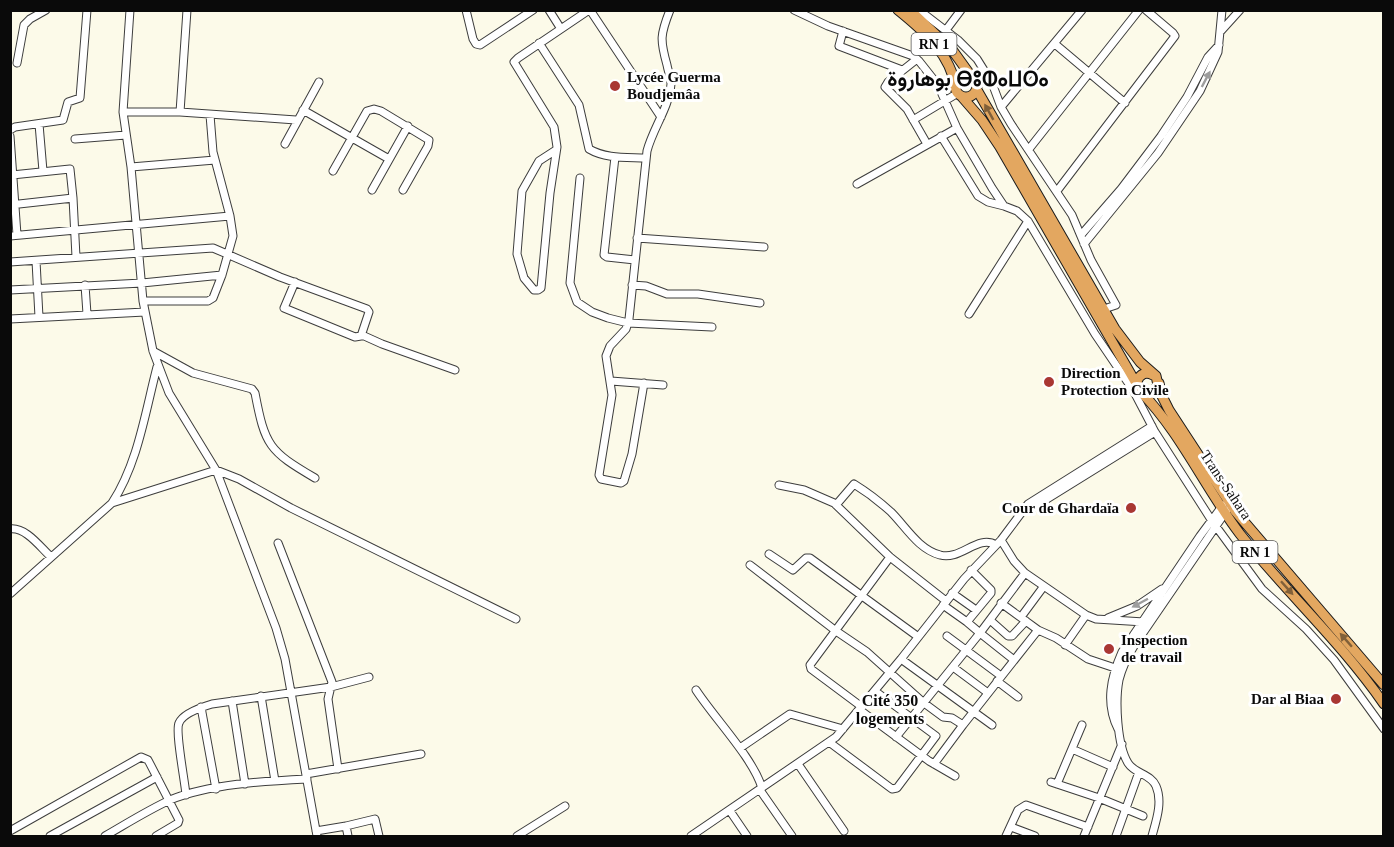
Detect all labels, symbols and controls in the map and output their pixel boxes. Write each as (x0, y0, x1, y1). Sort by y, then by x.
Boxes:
road number: RN 1 (912, 33, 956, 55)
district label: بوهاروة ⴱⵓⵀⴰⵡⵔⴰ (887, 67, 1049, 92)
place label: Lycée Guerma Boudjemâa (627, 69, 721, 102)
one-way arrow (1201, 70, 1211, 87)
marker: Lycée Guerma Boudjemâa (608, 79, 622, 93)
one-way arrow (984, 103, 994, 120)
place label: Direction Protection Civile (1061, 365, 1169, 398)
marker: Direction Protection Civile (1042, 375, 1056, 389)
street label: Trans-Sahara (1197, 448, 1255, 523)
place label: Cour de Ghardaïa (1002, 500, 1119, 516)
marker: Cour de Ghardaïa (1124, 501, 1138, 515)
road number: RN 1 (1232, 541, 1278, 563)
one-way arrow (1280, 580, 1294, 595)
one-way arrow (1131, 598, 1148, 608)
place label: Inspection de travail (1121, 632, 1188, 665)
one-way arrow (1340, 633, 1353, 648)
marker: Inspection de travail (1102, 642, 1116, 656)
place label: Dar al Biaa (1251, 691, 1324, 707)
district label: Cité 350 logements (856, 692, 924, 728)
marker: Dar al Biaa (1329, 692, 1343, 706)

